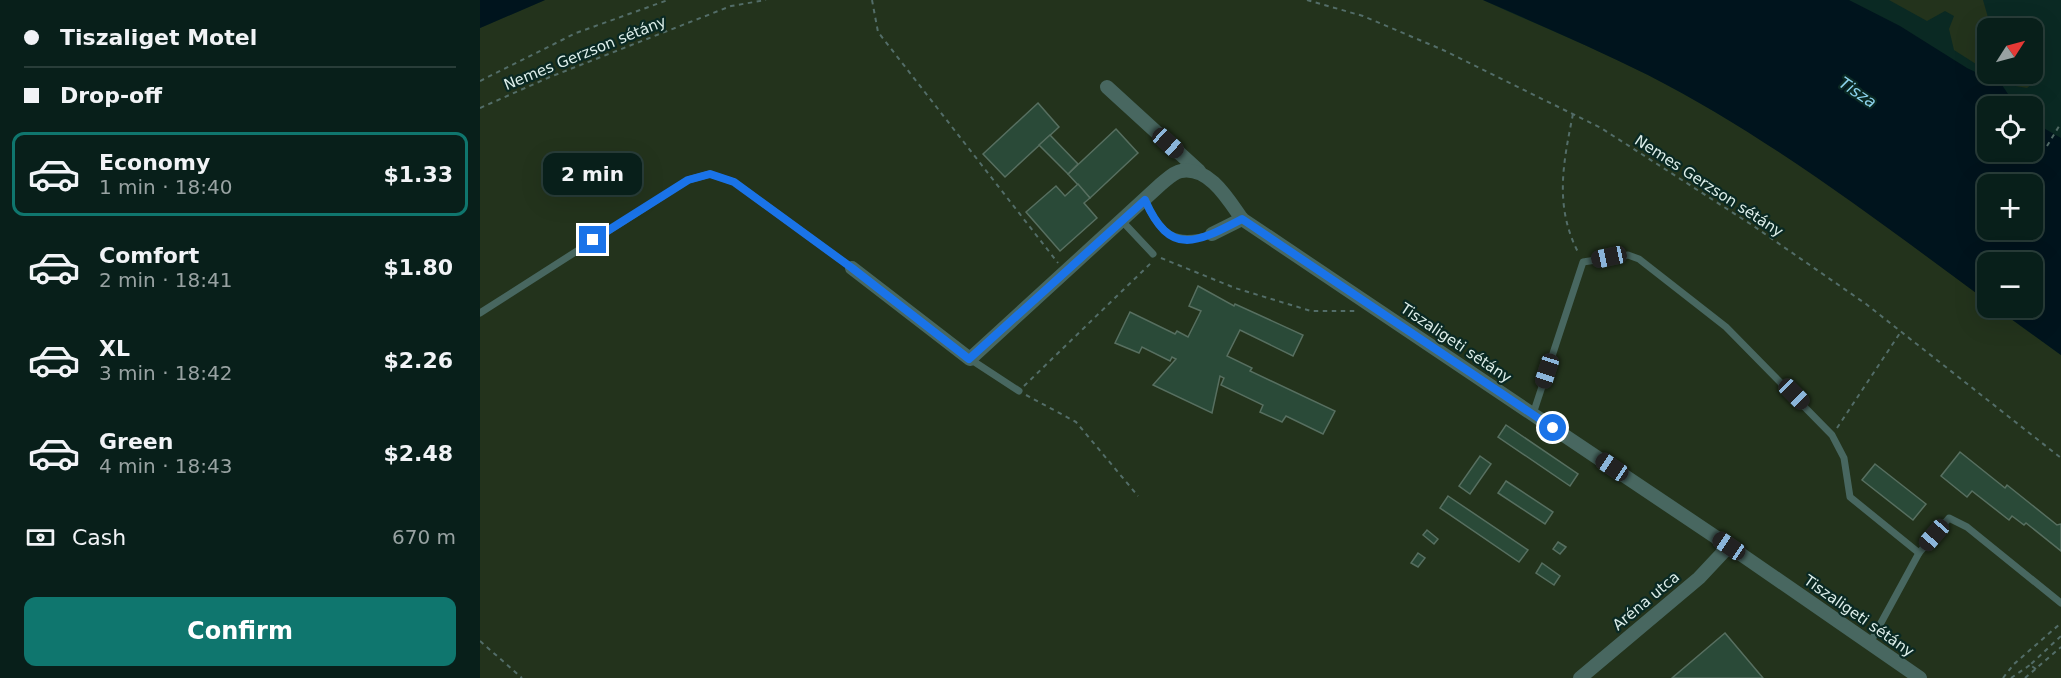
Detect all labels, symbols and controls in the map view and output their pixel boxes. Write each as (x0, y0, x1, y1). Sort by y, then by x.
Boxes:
street label: Nemes Gerzson sétány (501, 12, 669, 94)
north arrow (1977, 18, 2043, 84)
map controls (1977, 18, 2043, 318)
text: Tiszaliget Motel (60, 25, 257, 50)
water label: Tisza (1836, 73, 1880, 112)
text: Drop-off (60, 83, 162, 108)
button: locate (1977, 96, 2043, 162)
car (1149, 124, 1187, 162)
street label: Nemes Gerzson sétány (1631, 131, 1787, 241)
icon: car (27, 147, 81, 201)
text: Economy (99, 150, 210, 175)
callout: 2 min (543, 153, 642, 195)
text: $1.33 (383, 162, 453, 187)
text: 2 min (561, 162, 624, 186)
button: + (1977, 174, 2043, 240)
text: 1 min · 18:40 (99, 175, 233, 199)
route end (579, 226, 606, 253)
icon: car (27, 240, 81, 294)
text: Comfort (99, 243, 199, 268)
car (1590, 244, 1628, 270)
button: − (1977, 252, 2043, 318)
text: $1.80 (383, 255, 453, 280)
text: 2 min · 18:41 (99, 268, 233, 292)
street label: Tiszaligeti sétány (1396, 299, 1515, 387)
icon: car (27, 333, 81, 387)
text: XL (99, 336, 130, 361)
text: $2.26 (383, 348, 453, 373)
car (1533, 351, 1561, 391)
text: 3 min · 18:42 (99, 361, 233, 385)
car (1775, 375, 1813, 413)
route start (1539, 414, 1566, 441)
icon: car (27, 426, 81, 480)
text: Green (99, 429, 173, 454)
text: $2.48 (383, 441, 453, 466)
car (1592, 449, 1632, 485)
text: 4 min · 18:43 (99, 454, 233, 478)
car (1915, 516, 1953, 554)
icon: cash (24, 521, 57, 554)
text: Cash (72, 525, 126, 550)
text: 670 m (392, 525, 456, 549)
car (1709, 528, 1749, 564)
street label: Aréna utca (1609, 568, 1683, 634)
street label: Tiszaligeti sétány (1800, 571, 1918, 661)
button: Confirm (24, 597, 456, 666)

